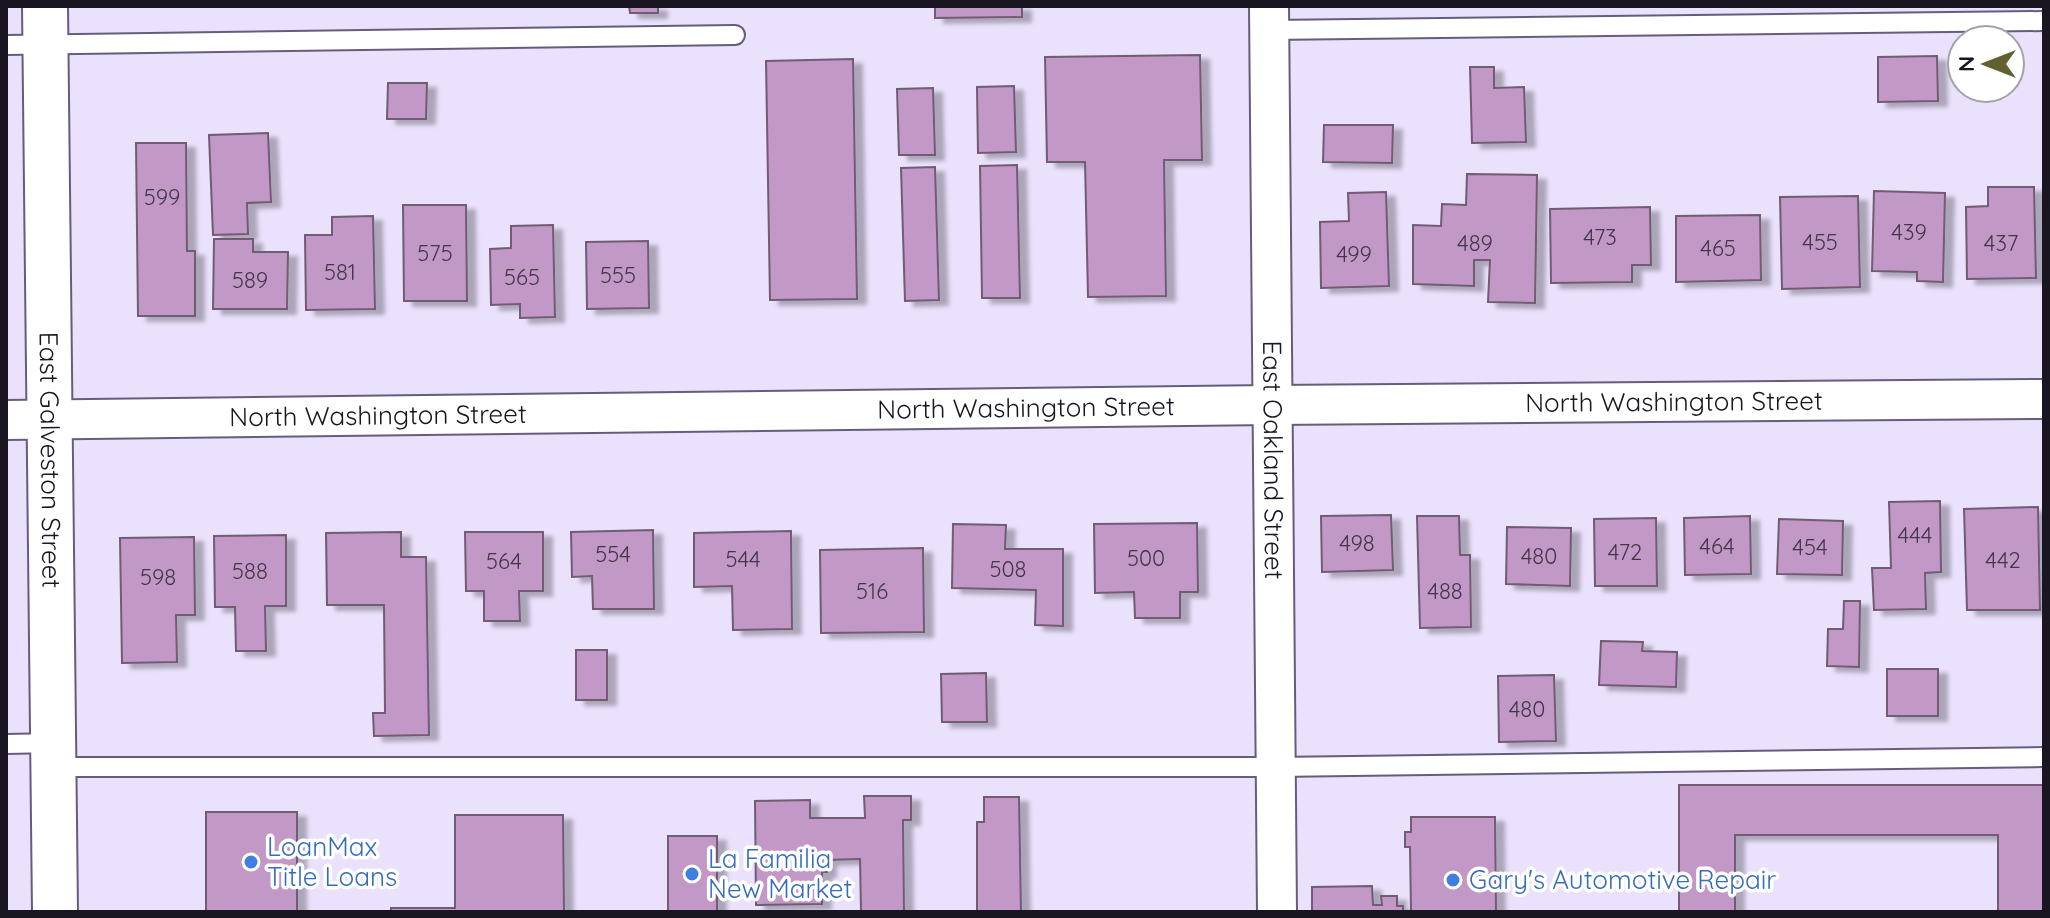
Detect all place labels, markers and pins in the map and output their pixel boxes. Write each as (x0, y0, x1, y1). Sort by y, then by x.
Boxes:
place label: LoanMax Title Loans (267, 830, 397, 893)
place label: La Familia New Market (708, 842, 852, 905)
marker: LoanMax Title Loans (242, 853, 260, 871)
place label: Gary's Automotive Repair (1469, 863, 1776, 896)
marker: La Familia New Market (683, 865, 701, 883)
marker: Gary's Automotive Repair (1444, 871, 1462, 889)

